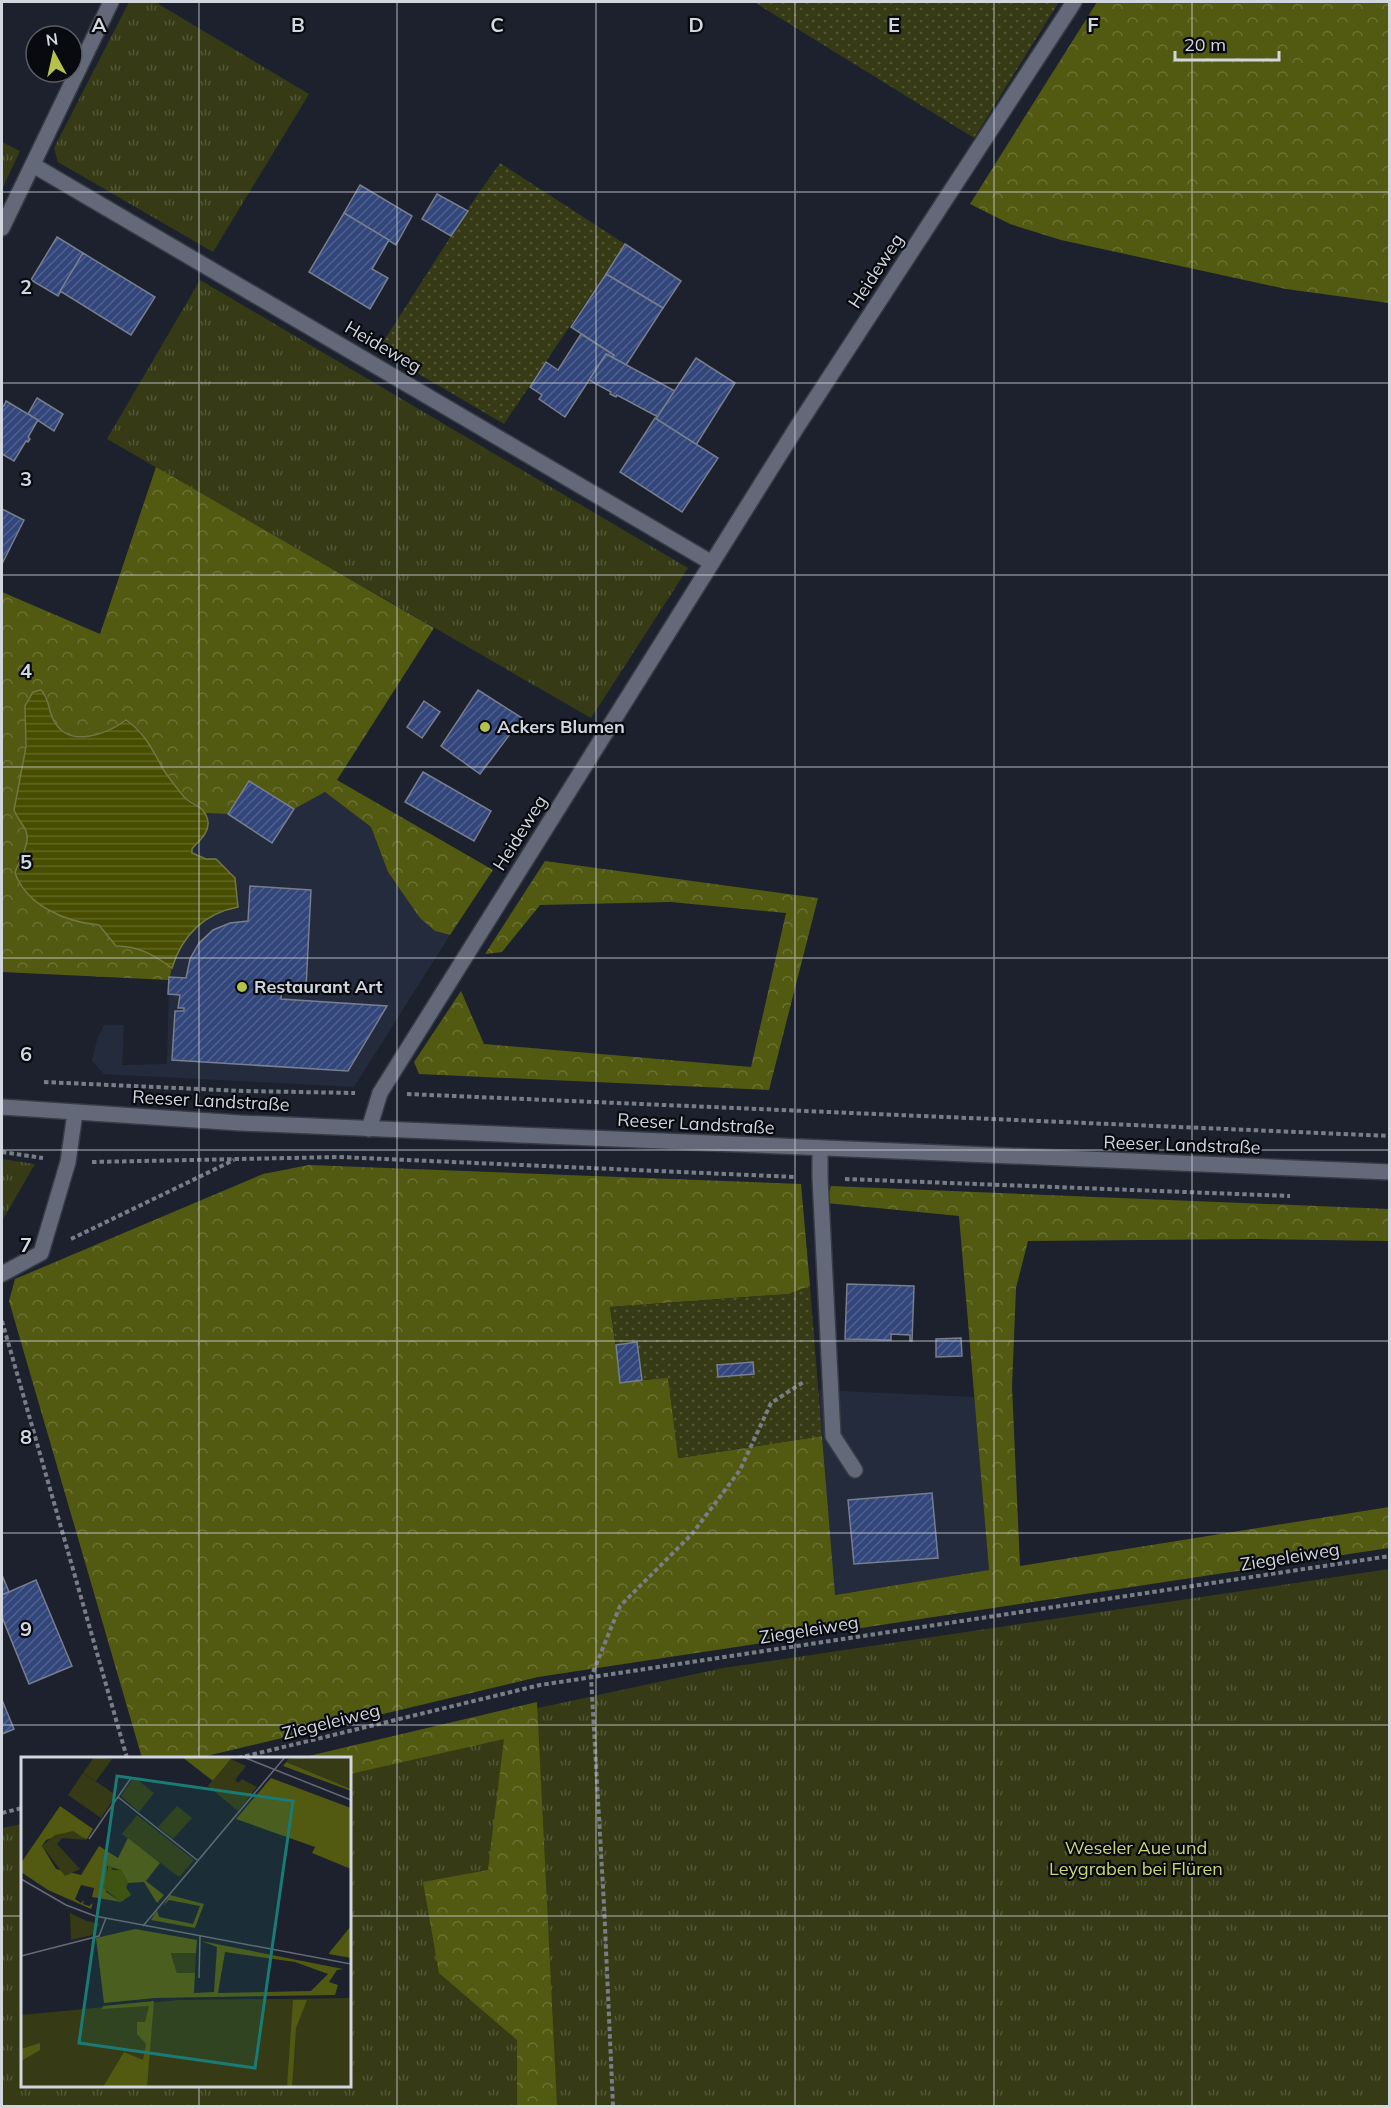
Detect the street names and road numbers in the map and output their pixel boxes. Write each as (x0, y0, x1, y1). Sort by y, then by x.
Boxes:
street label: Heideweg (843, 229, 908, 312)
street label: Heideweg (341, 315, 426, 378)
street label: Heideweg (487, 791, 552, 875)
street label: Reeser Landstraße (132, 1085, 290, 1116)
street label: Reeser Landstraße (617, 1108, 775, 1139)
street label: Reeser Landstraße (1103, 1130, 1261, 1159)
street label: Ziegeleiweg (1239, 1537, 1341, 1576)
street label: Ziegeleiweg (758, 1610, 860, 1649)
street label: Ziegeleiweg (280, 1698, 382, 1745)

